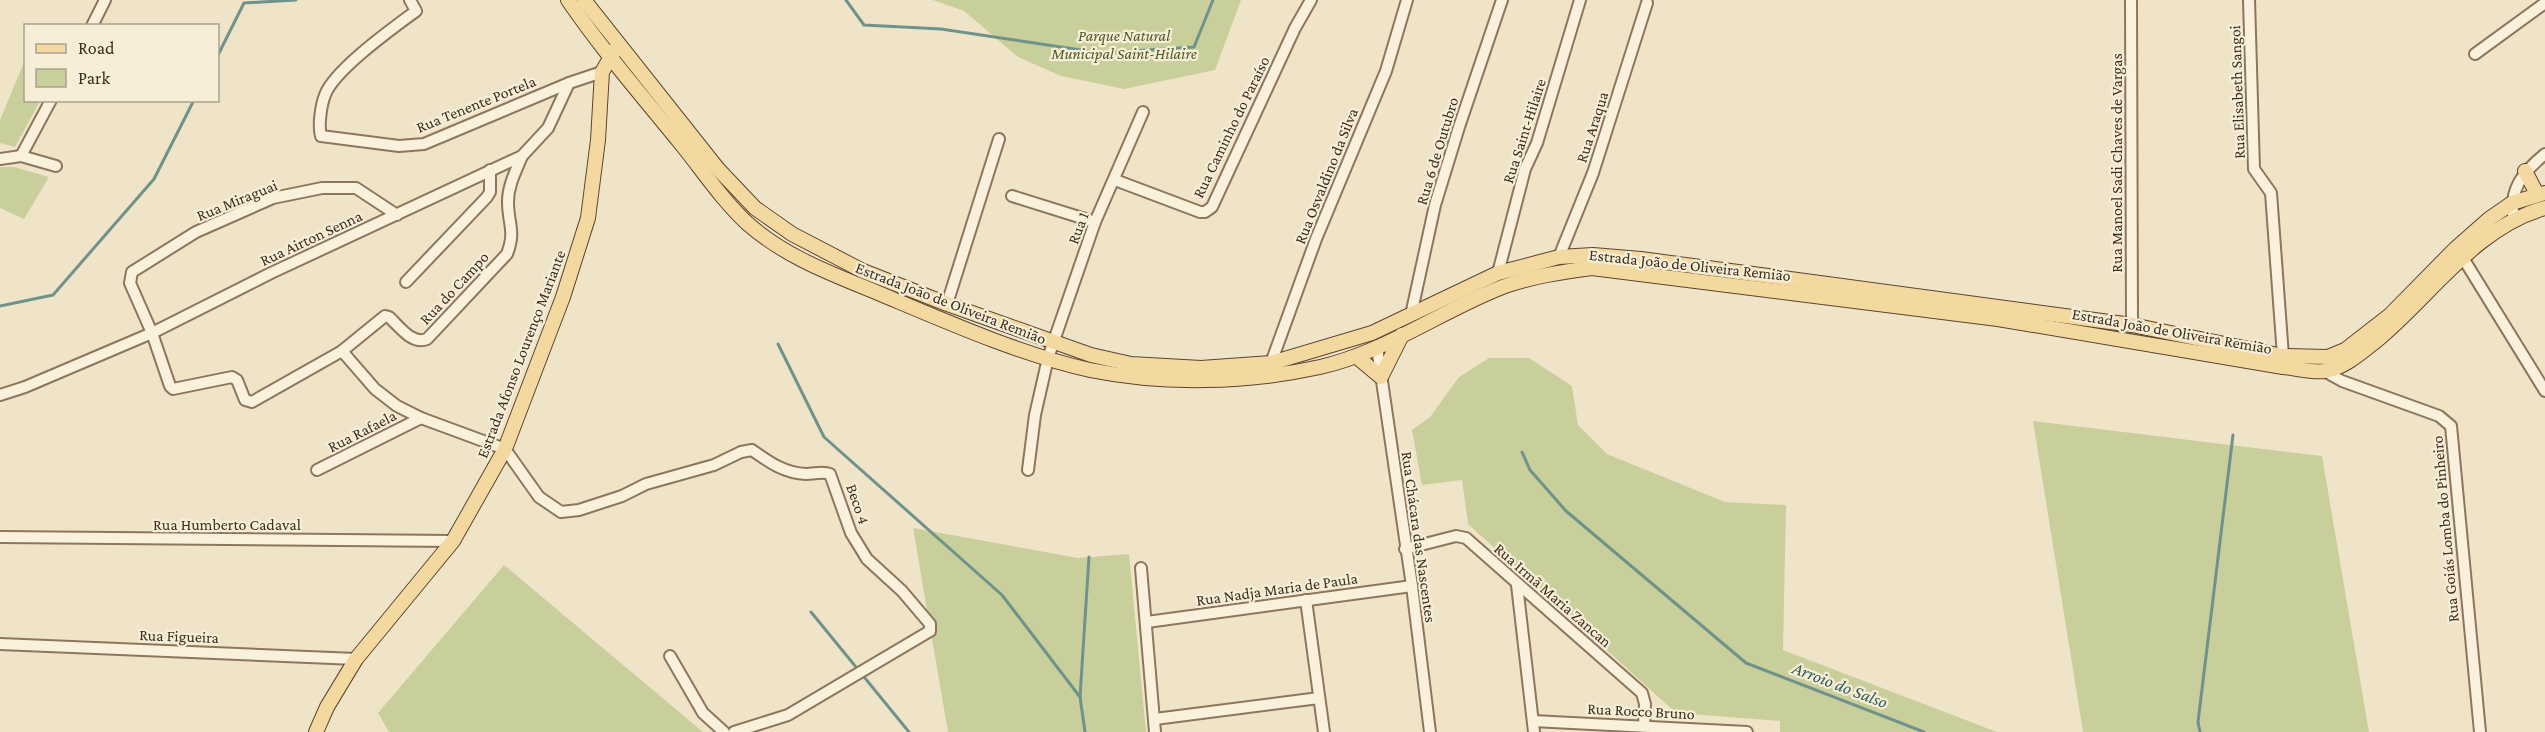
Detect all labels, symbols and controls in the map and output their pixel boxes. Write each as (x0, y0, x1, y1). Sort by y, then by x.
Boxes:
legend (24, 24, 219, 102)
street label: Rua Elisabeth Sangoi (2226, 25, 2249, 159)
park label: Parque Natural Municipal Saint-Hilaire (1050, 27, 1197, 63)
text: Road (78, 38, 115, 58)
street label: Rua Caminho do Paraíso (1189, 53, 1273, 200)
street label: Rua Manoel Sadi Chaves de Vargas (2108, 53, 2126, 273)
text: Park (78, 68, 110, 88)
street label: Rua Tenente Portela (414, 72, 539, 136)
street label: Rua Saint-Hilaire (1499, 76, 1549, 186)
street label: Rua Araqua (1573, 89, 1613, 165)
street label: Rua 6 de Outubro (1413, 95, 1461, 207)
street label: Rua Osvaldino da Silva (1291, 105, 1361, 246)
street label: Rua Miraguai (194, 176, 280, 225)
street label: Rua Airton Senna (257, 207, 365, 269)
street label: Rua 1 (1064, 210, 1092, 246)
street label: Estrada João de Oliveira Remião (1588, 246, 1792, 285)
street label: Rua do Campo (416, 248, 493, 328)
street label: Estrada Afonso Lourenço Mariante (473, 248, 569, 461)
street label: Estrada João de Oliveira Remião (853, 259, 1049, 348)
street label: Estrada João de Oliveira Remião (2071, 305, 2273, 358)
street label: Rua Rafaela (325, 406, 400, 455)
street label: Rua Goiás Lomba do Pinheiro (2428, 435, 2462, 623)
street label: Rua Chácara das Nascentes (1399, 450, 1439, 624)
street label: Beco 4 (843, 482, 873, 526)
street label: Rua Humberto Cadaval (153, 516, 301, 533)
street label: Rua Irmã Maria Zancan (1491, 540, 1615, 651)
street label: Rua Nadja Maria de Paula (1195, 569, 1360, 610)
street label: Rua Figueira (139, 626, 220, 647)
water label: Arroio do Salso (1789, 657, 1891, 712)
street label: Rua Rocco Bruno (1587, 700, 1695, 722)

